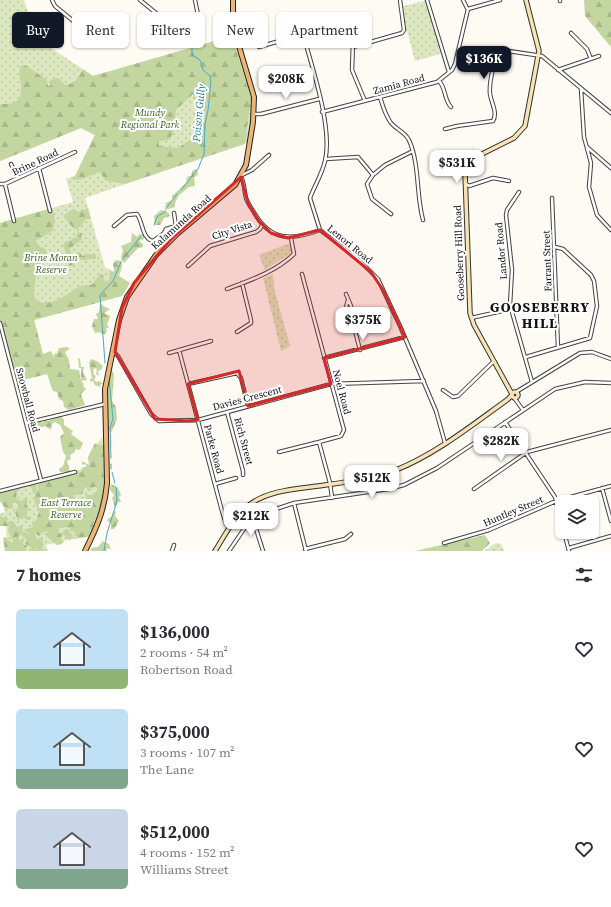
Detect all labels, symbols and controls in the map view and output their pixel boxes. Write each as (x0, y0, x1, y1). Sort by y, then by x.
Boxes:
chip: Buy (12, 12, 64, 48)
chip: Rent (72, 12, 129, 48)
chip: Filters (137, 12, 205, 48)
chip: New (213, 12, 268, 48)
chip: Apartment (276, 12, 372, 48)
pin: $136K (456, 46, 512, 80)
text: $136K (465, 50, 503, 67)
pin: $208K (258, 66, 314, 100)
text: $208K (267, 70, 305, 87)
street label: Zamia Road (372, 71, 426, 97)
water label: Poison Gully (189, 83, 209, 143)
park label: Mundy Regional Park (120, 106, 179, 131)
street label: Brine Road (10, 145, 61, 178)
pin: $531K (429, 150, 485, 184)
text: $531K (438, 154, 476, 171)
street label: Kalamunda Road (148, 191, 214, 252)
street label: Gooseberry Hill Road (451, 205, 467, 301)
street label: City Vista (210, 217, 255, 243)
street label: Lenori Road (325, 222, 376, 267)
street label: Landor Road (492, 222, 510, 280)
street label: Farrant Street (539, 229, 555, 292)
park label: Brine Moran Reserve (23, 251, 78, 276)
district label: GOOSEBERRY HILL (490, 297, 590, 333)
pin: $375K (335, 307, 391, 341)
text: $375K (344, 311, 382, 328)
street label: Snowball Road (13, 366, 43, 434)
street label: Noel Road (330, 368, 354, 416)
street label: Davies Crescent (211, 382, 284, 413)
street label: Rich Street (231, 416, 257, 467)
street label: Parke Road (201, 423, 227, 475)
pin: $282K (473, 428, 529, 462)
text: $282K (482, 432, 520, 449)
pin: $512K (344, 465, 400, 499)
text: $512K (353, 469, 391, 486)
street label: Huntley Street (481, 492, 546, 529)
map controls (555, 495, 599, 539)
button: layers (555, 495, 599, 539)
park label: East Terrace Reserve (40, 496, 91, 521)
pin: $212K (223, 503, 279, 537)
text: $212K (232, 507, 270, 524)
text: 7 homes (16, 563, 81, 587)
icon: filters (573, 564, 595, 586)
text: $136,000 (140, 620, 210, 644)
icon: home (48, 625, 96, 673)
icon: heart (573, 638, 595, 660)
text: 2 rooms · 54 m² (140, 644, 228, 661)
text: Robertson Road (140, 661, 233, 678)
text: $375,000 (140, 720, 210, 744)
icon: home (48, 725, 96, 773)
icon: heart (573, 738, 595, 760)
text: 3 rooms · 107 m² (140, 744, 235, 761)
text: The Lane (140, 761, 194, 778)
text: $512,000 (140, 820, 210, 844)
icon: home (48, 825, 96, 873)
icon: heart (573, 838, 595, 860)
text: 4 rooms · 152 m² (140, 844, 235, 861)
text: Williams Street (140, 861, 228, 878)

